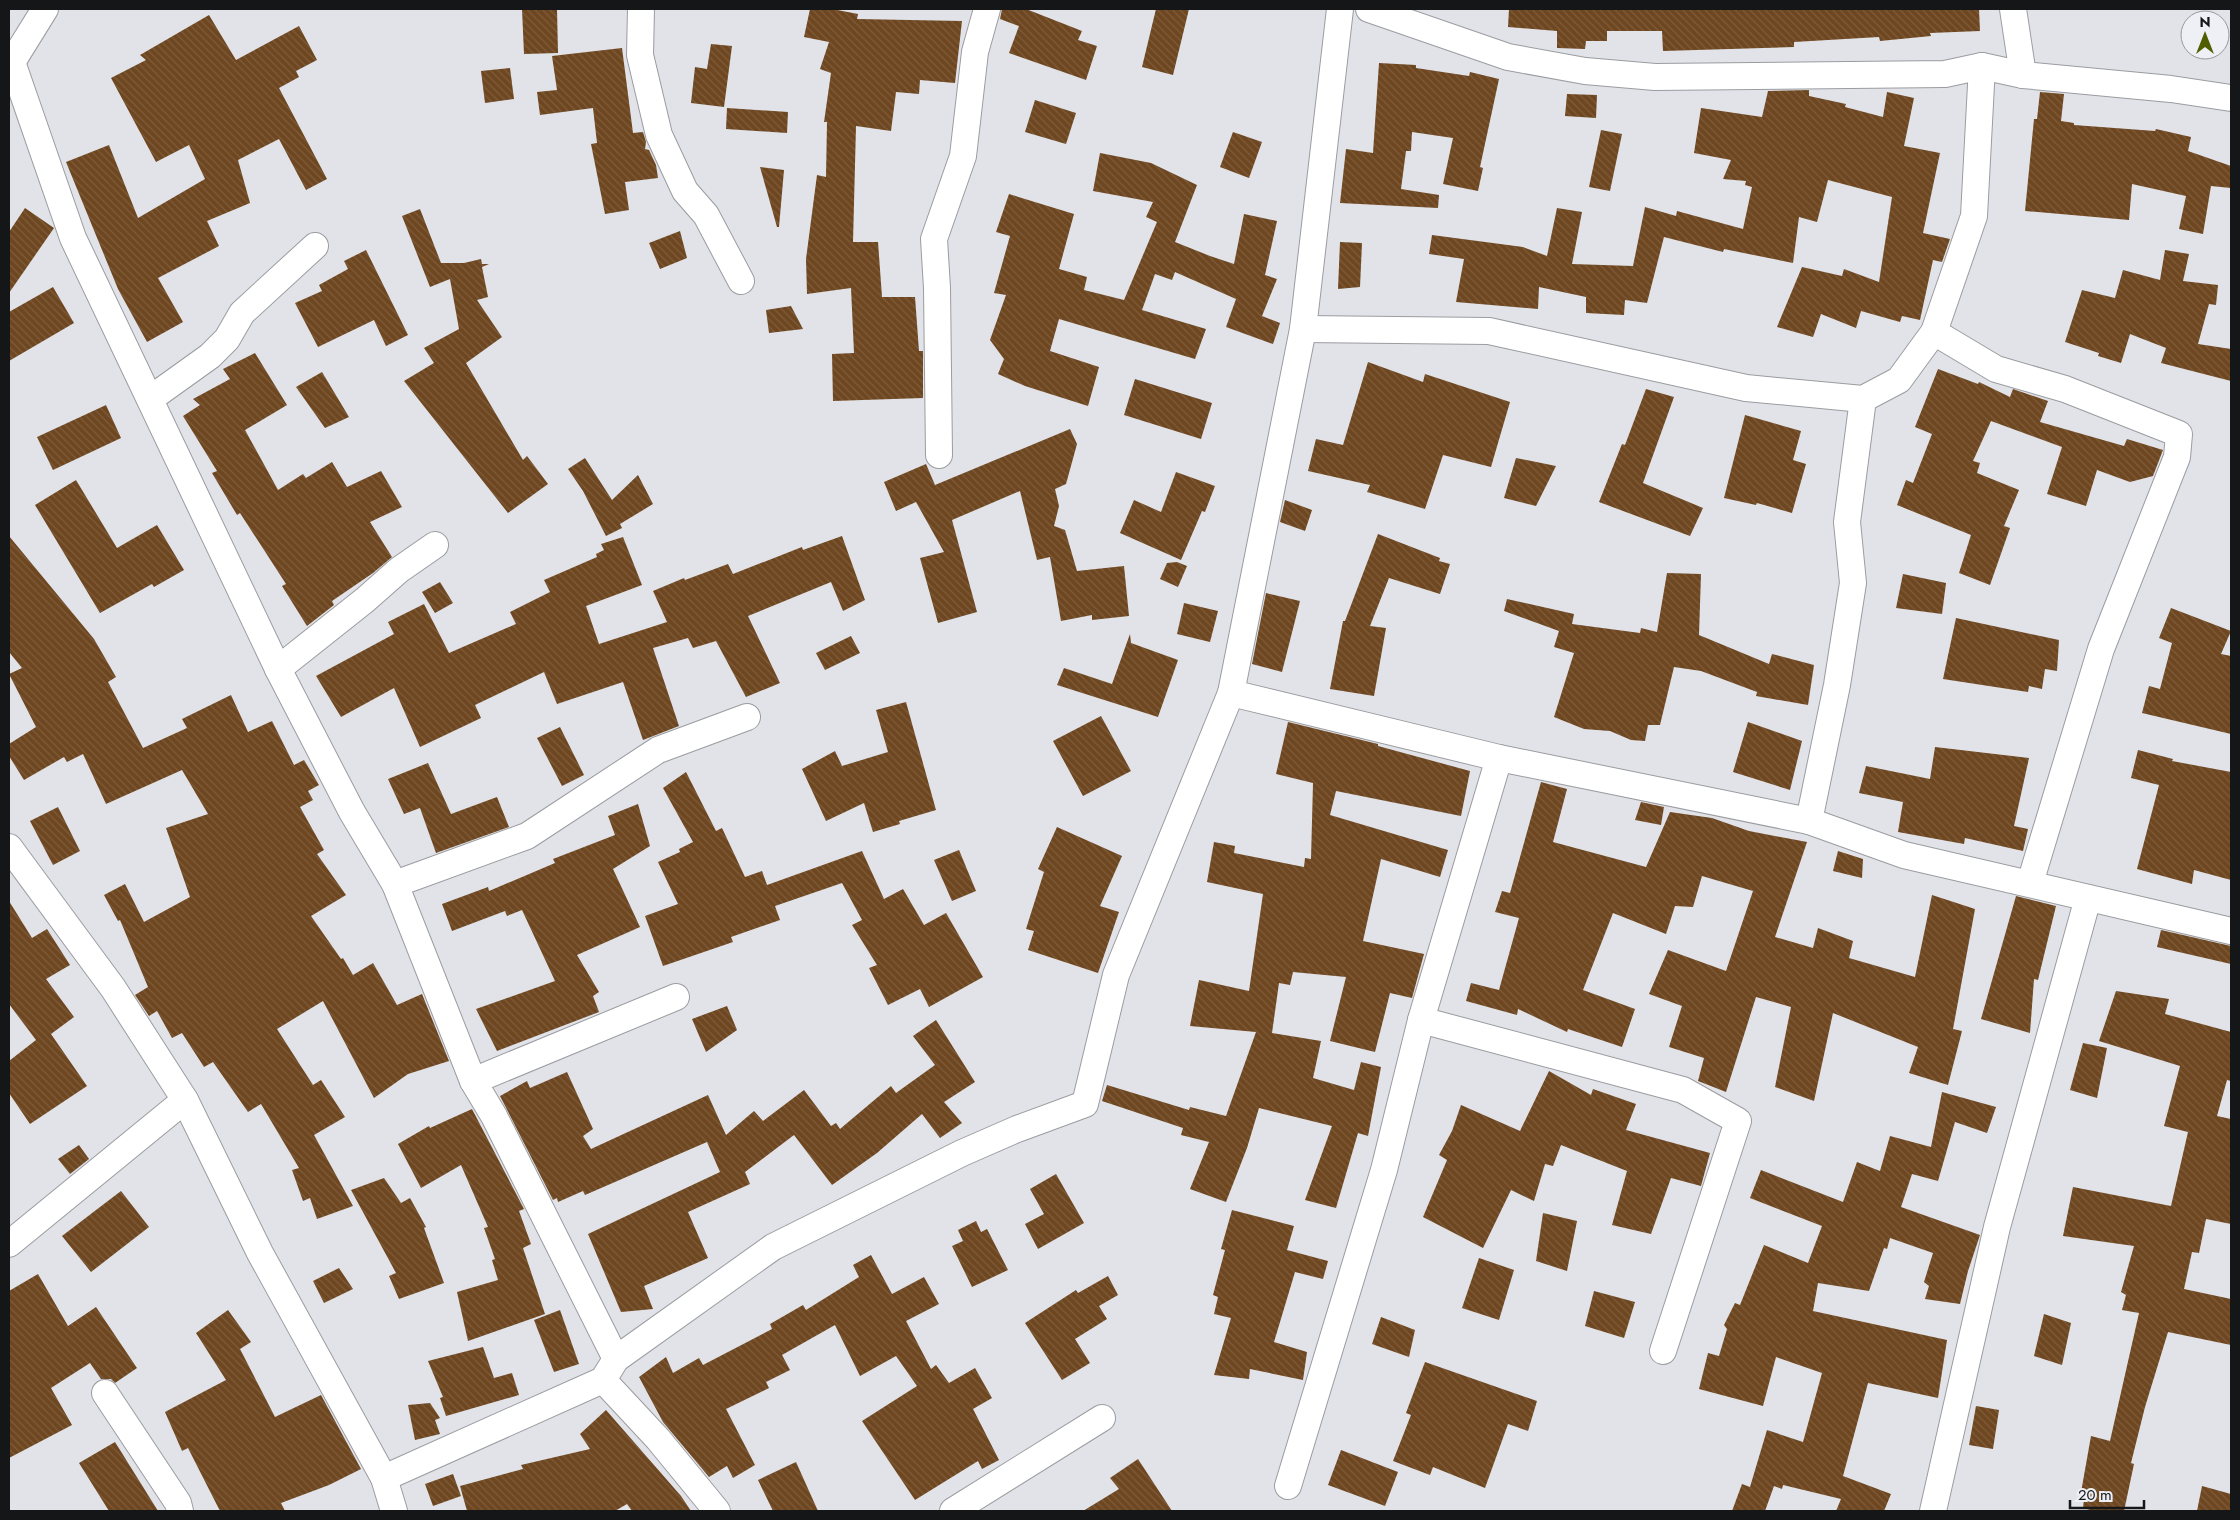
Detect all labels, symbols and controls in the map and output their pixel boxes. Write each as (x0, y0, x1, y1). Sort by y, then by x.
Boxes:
north arrow (2180, 10, 2230, 60)
text: N (2199, 12, 2211, 32)
scale bar (2070, 1478, 2144, 1510)
text: 20 m (2078, 1484, 2112, 1506)

